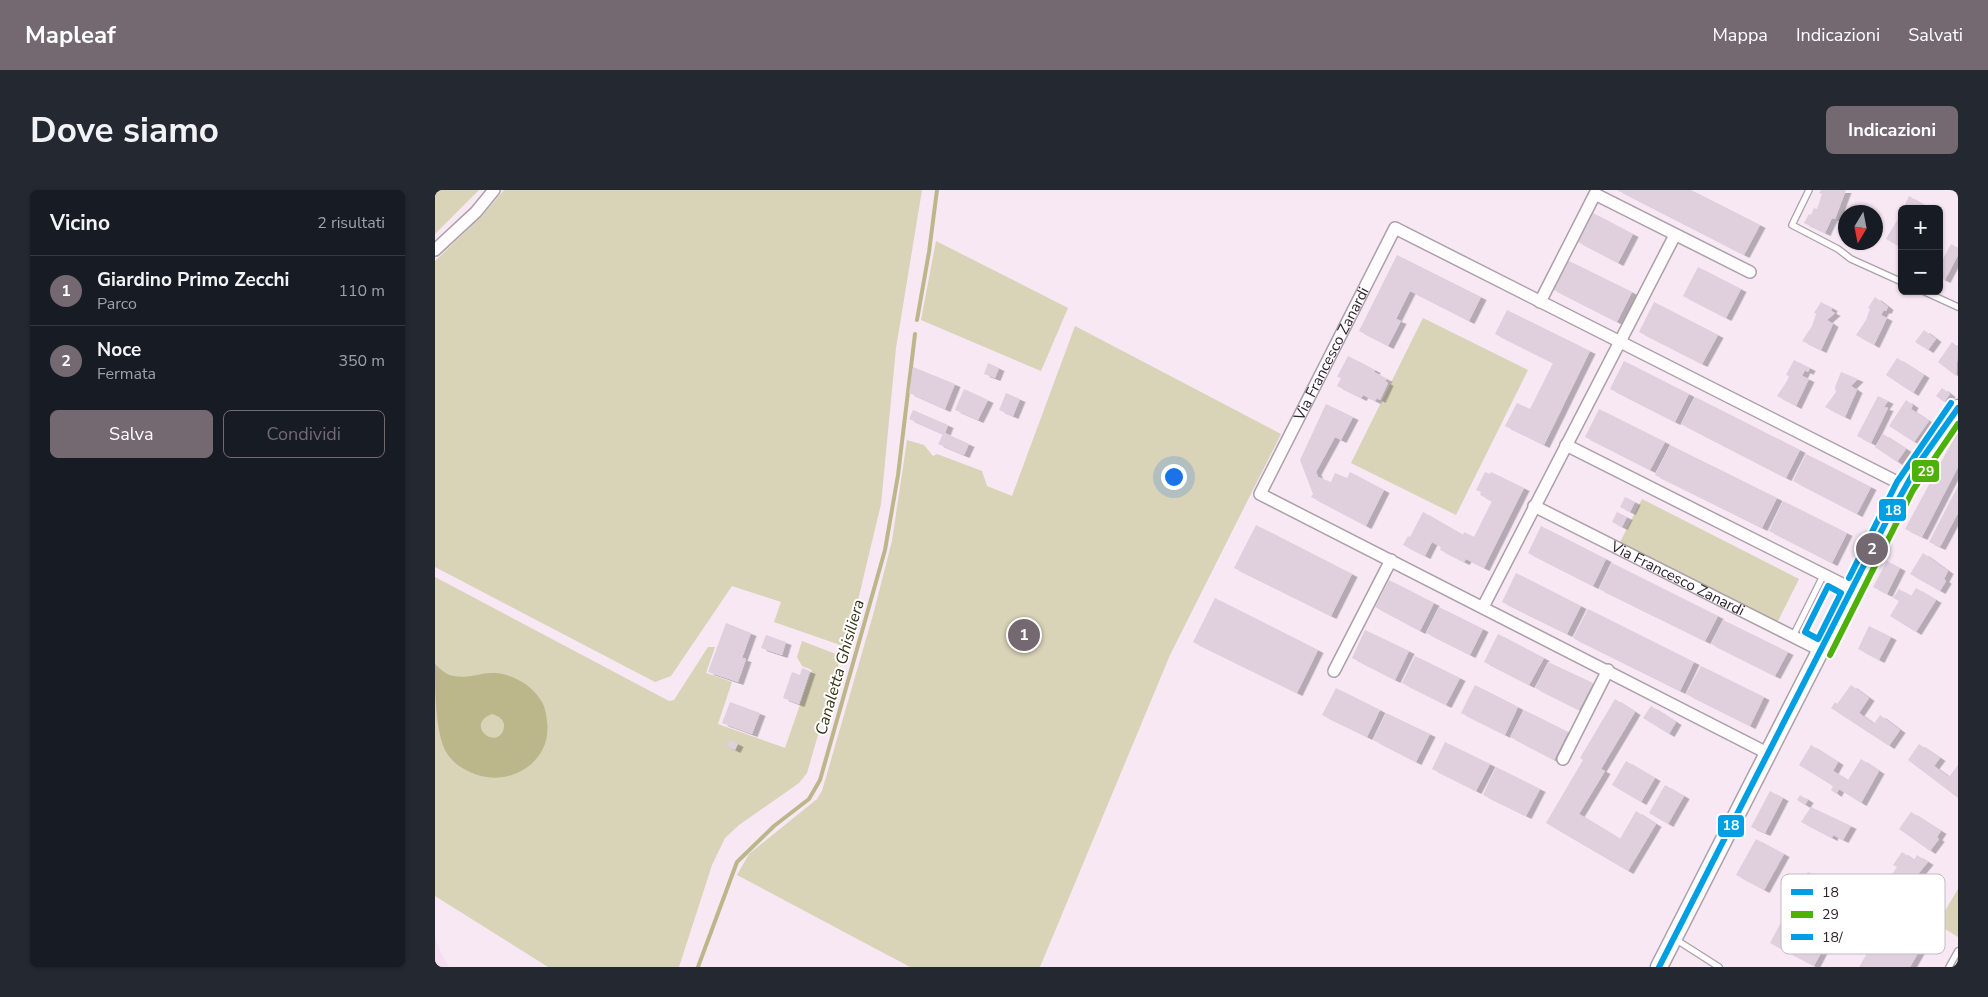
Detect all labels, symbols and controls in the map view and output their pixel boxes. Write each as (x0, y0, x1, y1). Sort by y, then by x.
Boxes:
text: Mapleaf (25, 19, 116, 51)
text: Mappa (1712, 23, 1768, 47)
text: Indicazioni (1796, 23, 1880, 47)
text: Salvati (1908, 23, 1963, 47)
button: Indicazioni (1826, 106, 1958, 154)
text: Dove siamo (30, 107, 219, 154)
north arrow (1838, 205, 1883, 250)
map controls (1898, 205, 1943, 295)
button: + (1898, 205, 1943, 250)
text: Vicino (50, 209, 110, 237)
text: 2 risultati (317, 212, 385, 234)
button: − (1898, 250, 1943, 295)
text: Giardino Primo Zecchi (97, 267, 289, 293)
text: 1 (61, 280, 71, 302)
text: 110 m (338, 280, 385, 302)
street label: Via Francesco Zanardi (1289, 283, 1373, 425)
text: Parco (97, 293, 137, 315)
text: Noce (97, 337, 141, 363)
text: 2 (61, 350, 71, 372)
text: 350 m (338, 350, 385, 372)
text: Fermata (97, 363, 156, 385)
button: Salva (50, 410, 213, 458)
button: Condividi (223, 410, 385, 458)
line badge: 29 (1911, 459, 1940, 483)
text: 29 (1918, 462, 1934, 481)
your location (1161, 464, 1187, 490)
line badge: 18 (1878, 498, 1907, 522)
text: 18 (1885, 501, 1901, 520)
pin: 2 (1856, 530, 1888, 568)
street label: Via Francesco Zanardi (1607, 536, 1748, 620)
water label: Canaletta Ghisiliera (810, 597, 870, 738)
pin: 1 (1008, 616, 1040, 654)
line badge: 18 (1717, 814, 1745, 838)
text: 18 (1723, 816, 1739, 835)
legend (1781, 874, 1945, 954)
text: 18 (1822, 883, 1839, 902)
text: 29 (1822, 905, 1839, 924)
text: 18/ (1822, 928, 1844, 947)

